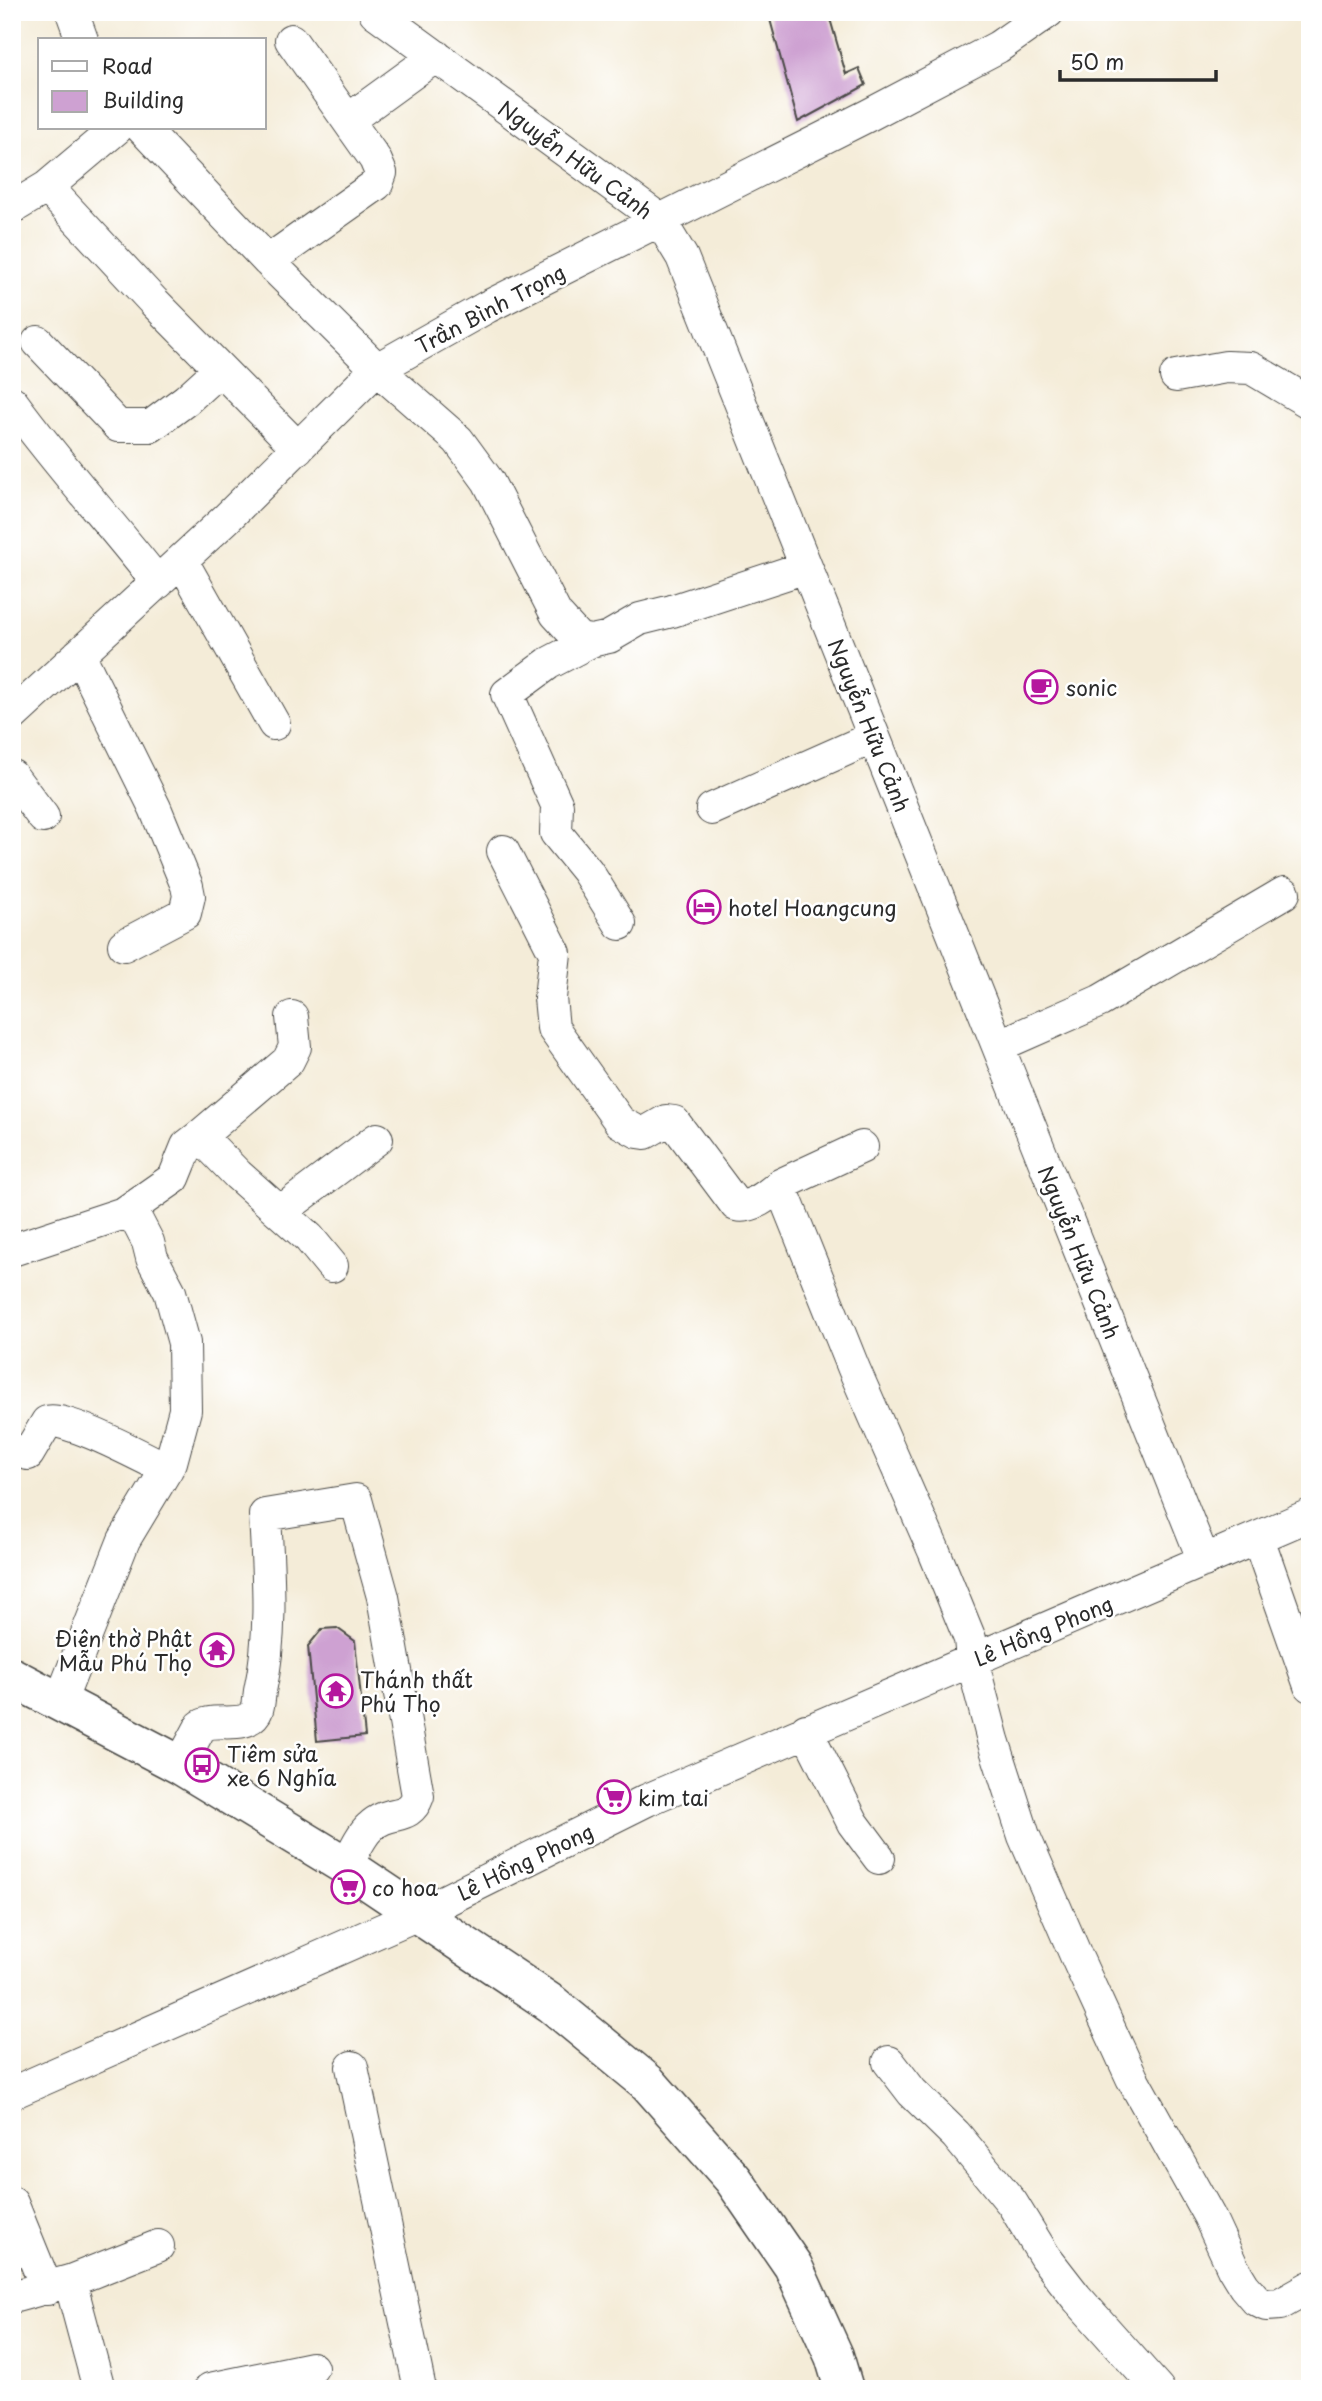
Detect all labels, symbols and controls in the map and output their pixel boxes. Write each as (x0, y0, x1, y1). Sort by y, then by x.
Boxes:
legend (38, 38, 266, 130)
scale bar (1060, 38, 1215, 82)
text: 50 m (1070, 45, 1124, 77)
text: Road (102, 49, 153, 81)
text: Building (102, 83, 184, 115)
street label: Nguyễn Hữu Cảnh (492, 92, 660, 226)
street label: Trần Bình Trọng (409, 255, 571, 361)
street label: Nguyễn Hữu Cảnh (821, 634, 919, 816)
cafe icon: sonic (1022, 668, 1060, 706)
place label: sonic (1066, 671, 1117, 703)
hotel icon: hotel Hoangcung (685, 888, 723, 926)
place label: hotel Hoangcung (728, 891, 897, 923)
street label: Nguyễn Hữu Cảnh (1031, 1161, 1129, 1343)
street label: Lê Hồng Phong (968, 1586, 1118, 1674)
place label: Điện thờ Phật Mẫu Phú Thọ (55, 1622, 192, 1678)
temple icon: Điện thờ Phật Mẫu Phú Thọ (198, 1631, 236, 1669)
place label: Thánh thất Phú Thọ (360, 1663, 473, 1719)
temple icon: Thánh thất Phú Thọ (317, 1672, 355, 1710)
place label: Tiêm sửa xe 6 Nghĩa (227, 1737, 336, 1793)
bus stop icon: Tiêm sửa xe 6 Nghĩa (183, 1746, 221, 1784)
supermarket icon: kim tai (595, 1778, 633, 1816)
place label: kim tai (638, 1781, 709, 1813)
street label: Lê Hồng Phong (451, 1814, 599, 1908)
supermarket icon: co hoa (329, 1868, 367, 1906)
place label: co hoa (372, 1871, 438, 1903)

